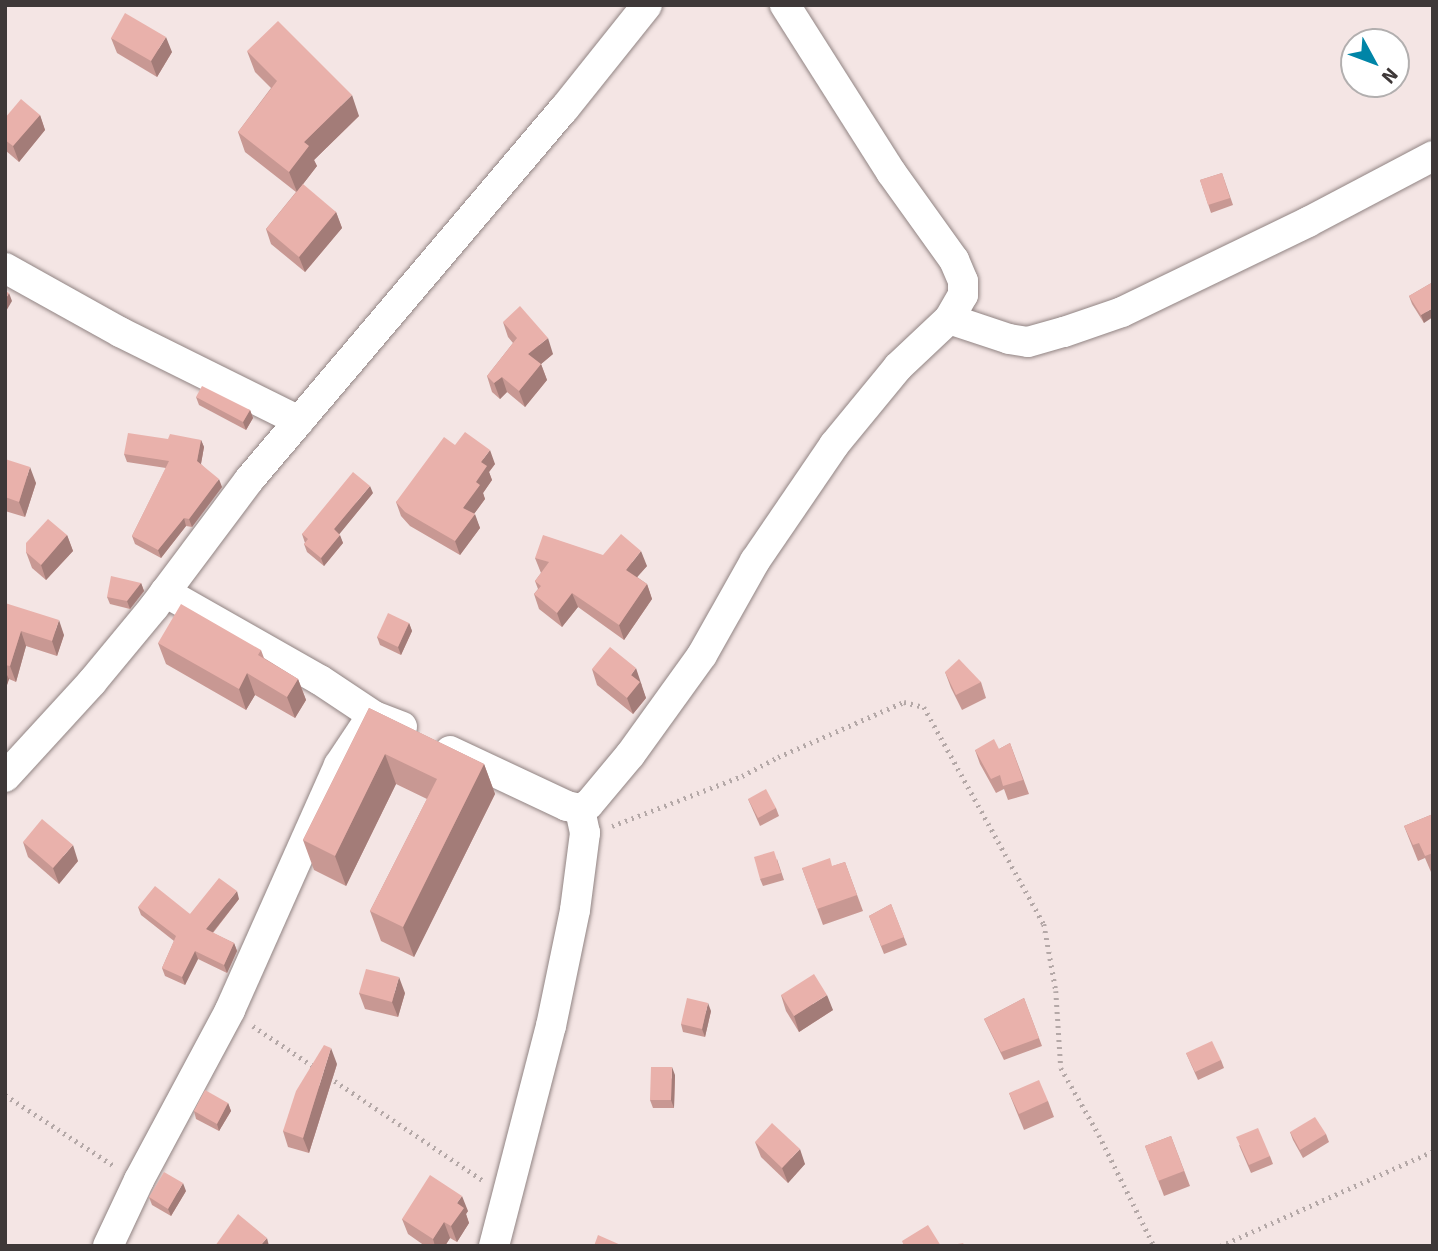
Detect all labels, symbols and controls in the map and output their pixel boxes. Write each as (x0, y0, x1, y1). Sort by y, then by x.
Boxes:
north arrow (1340, 28, 1410, 98)
text: N (1376, 63, 1403, 88)

